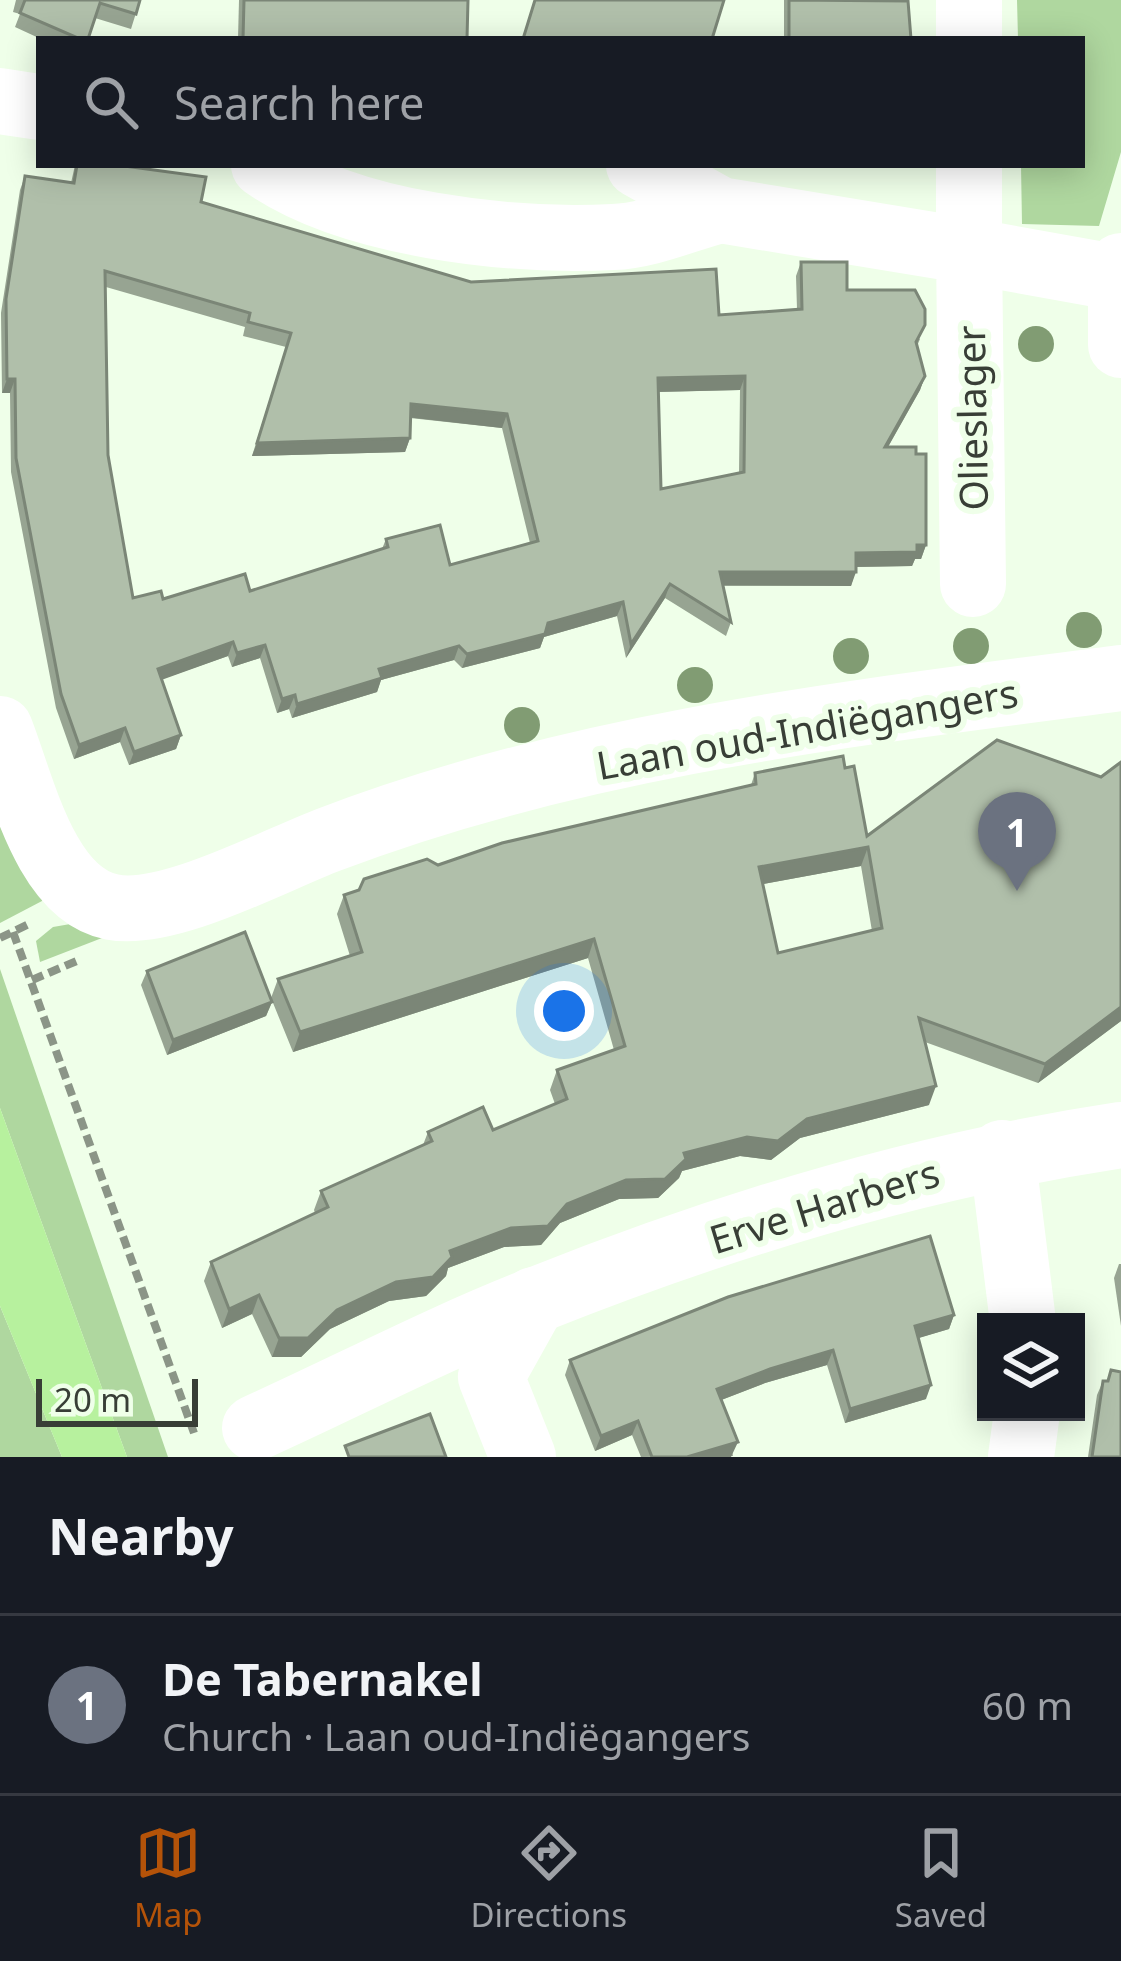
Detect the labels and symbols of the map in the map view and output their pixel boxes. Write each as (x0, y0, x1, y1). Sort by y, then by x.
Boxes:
street label: Olieslager (943, 325, 999, 511)
street label: Laan oud-Indiëgangers (592, 665, 1022, 791)
pin: 1 (978, 792, 1056, 891)
your location (534, 981, 594, 1041)
street label: Erve Harbers (703, 1145, 945, 1265)
scale bar (36, 1373, 198, 1426)

